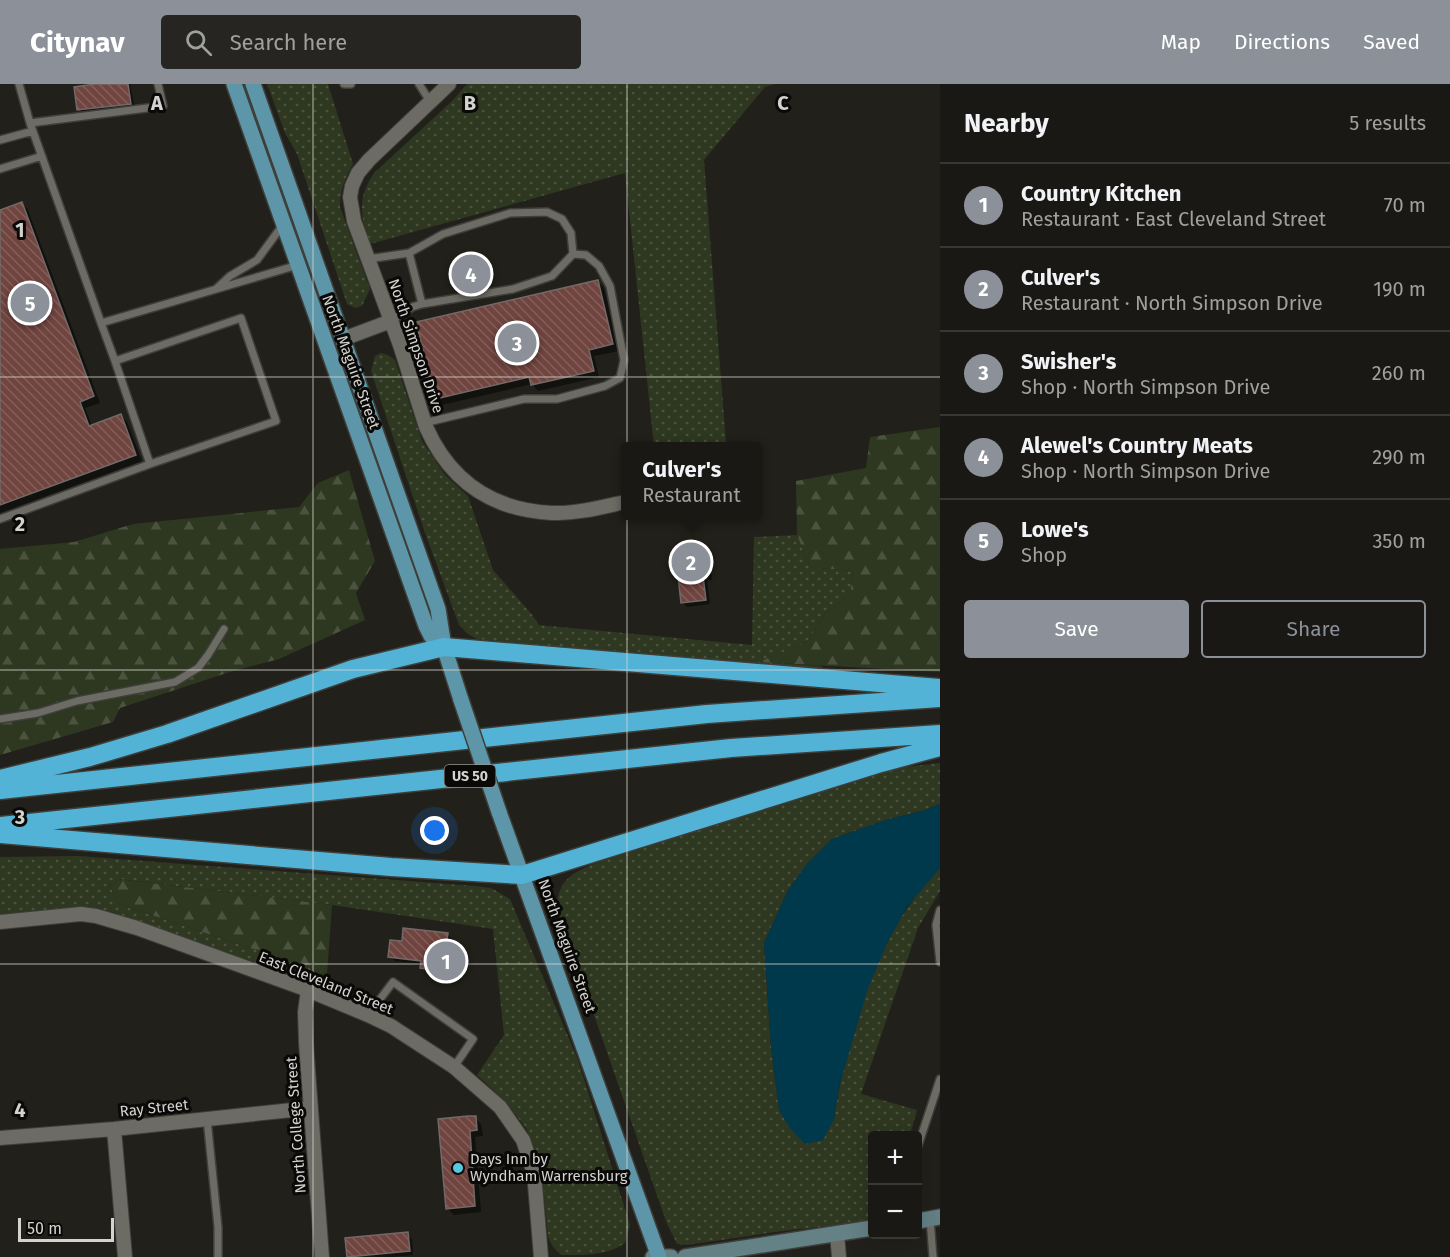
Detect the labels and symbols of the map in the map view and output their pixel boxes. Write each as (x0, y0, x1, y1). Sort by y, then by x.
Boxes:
text: A (150, 91, 164, 115)
text: B (464, 91, 476, 115)
text: C (777, 91, 789, 115)
text: 1 (15, 218, 25, 242)
pin: 4 (452, 252, 490, 297)
street label: North Simpson Drive (385, 276, 447, 416)
pin: 5 (10, 280, 50, 326)
street label: North Maguire Street (318, 292, 384, 432)
pin: 3 (498, 320, 536, 366)
text: 2 (15, 512, 25, 536)
pin: 2 (672, 540, 710, 584)
road number: US 50 (444, 765, 496, 787)
text: 3 (14, 805, 25, 829)
your location (420, 816, 449, 845)
street label: North Maguire Street (534, 876, 600, 1016)
pin: 1 (426, 938, 466, 984)
street label: East Cleveland Street (256, 948, 396, 1018)
street label: North College Street (282, 1055, 310, 1194)
street label: Ray Street (119, 1095, 190, 1121)
text: 4 (14, 1098, 26, 1122)
place label: Days Inn by Wyndham Warrensburg (470, 1150, 628, 1185)
marker: Days Inn by Wyndham Warrensburg (451, 1161, 465, 1175)
scale bar (18, 1215, 114, 1242)

